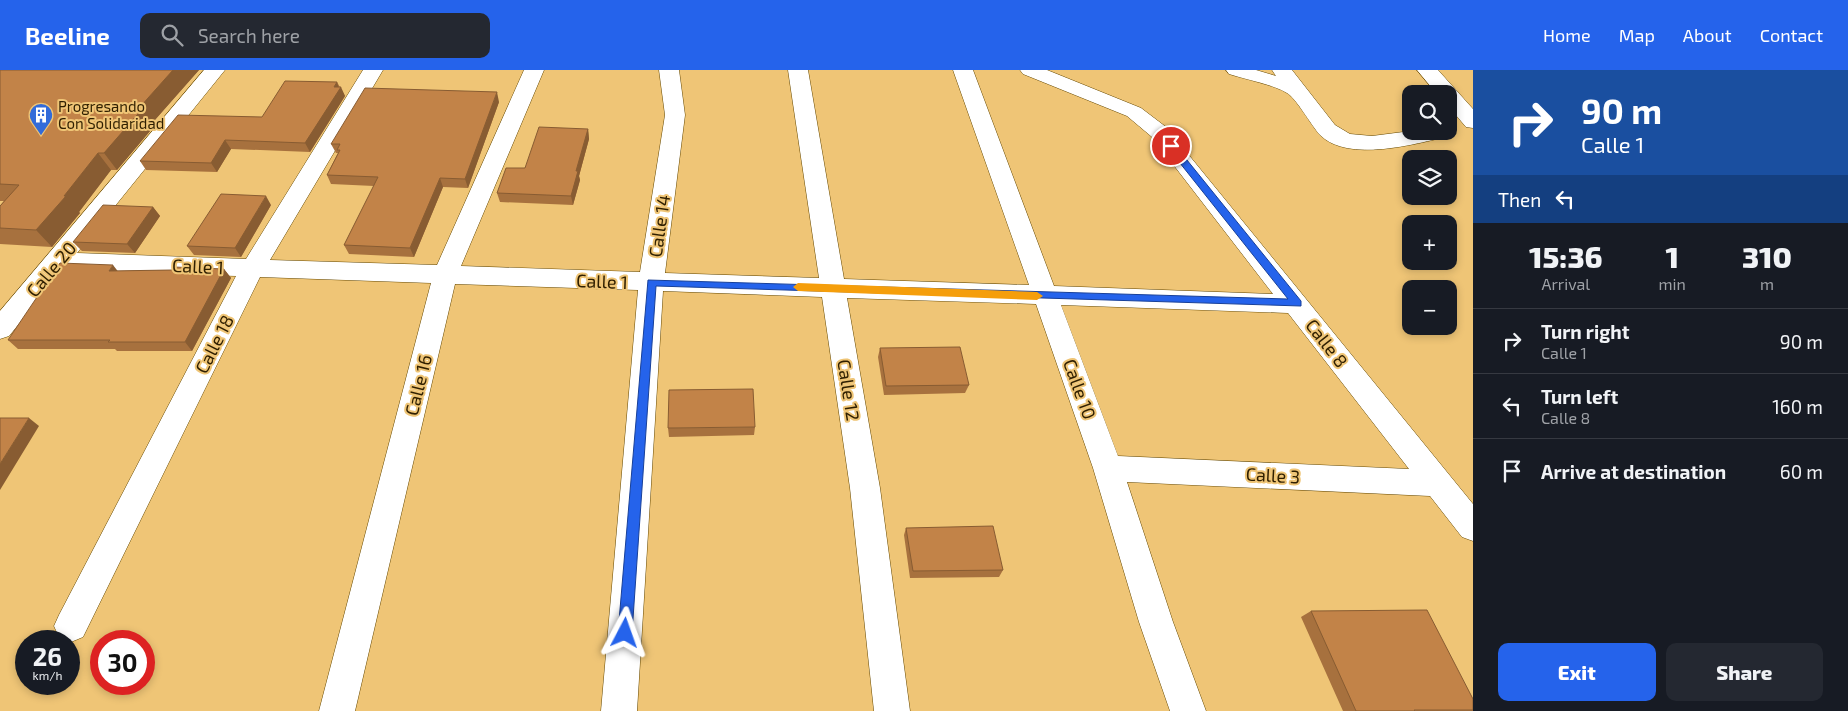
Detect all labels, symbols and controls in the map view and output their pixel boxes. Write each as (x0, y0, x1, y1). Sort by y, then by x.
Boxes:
search box (140, 13, 490, 58)
text: Beeline (25, 21, 110, 50)
icon: search (158, 21, 186, 49)
text: Search here (198, 24, 300, 47)
text: Home (1543, 24, 1591, 46)
text: Map (1619, 24, 1655, 46)
text: About (1683, 24, 1732, 46)
text: Contact (1760, 24, 1823, 46)
map controls (1402, 85, 1457, 335)
button: search (1402, 85, 1457, 140)
text: 90 m (1581, 89, 1662, 131)
icon: right (1498, 90, 1563, 155)
place label: Progresando Con Solidaridad (58, 97, 164, 132)
building icon: Progresando Con Solidaridad (28, 102, 54, 136)
pin (1150, 125, 1192, 167)
text: Calle 1 (1581, 131, 1644, 157)
icon: arrive (1157, 132, 1185, 160)
button: layers (1402, 150, 1457, 205)
icon: left (1551, 185, 1579, 213)
text: Then (1498, 188, 1541, 211)
street label: Calle 14 (644, 193, 674, 259)
button: + (1402, 215, 1457, 270)
street label: Calle 20 (22, 237, 80, 301)
text: 15:36 (1529, 238, 1603, 274)
text: 1 (1665, 238, 1679, 274)
text: 310 (1742, 238, 1792, 274)
street label: Calle 1 (172, 254, 224, 278)
street label: Calle 1 (576, 269, 628, 293)
text: Arrival (1541, 274, 1590, 293)
text: min (1659, 274, 1686, 293)
text: m (1760, 274, 1774, 293)
button: − (1402, 280, 1457, 335)
street label: Calle 18 (190, 311, 238, 377)
street label: Calle 8 (1301, 314, 1353, 372)
text: Turn right (1541, 320, 1629, 343)
icon: right (1498, 327, 1526, 355)
text: 90 m (1780, 330, 1823, 353)
text: Calle 1 (1541, 343, 1587, 362)
street label: Calle 16 (400, 352, 436, 418)
street label: Calle 10 (1059, 356, 1101, 422)
street label: Calle 12 (833, 358, 865, 422)
text: Turn left (1541, 385, 1618, 408)
icon: left (1498, 392, 1526, 420)
text: 160 m (1772, 395, 1823, 418)
text: Calle 8 (1541, 408, 1590, 427)
icon: arrive (1498, 457, 1526, 485)
text: Arrive at destination (1541, 460, 1726, 483)
text: 60 m (1780, 460, 1823, 483)
street label: Calle 3 (1245, 463, 1301, 487)
position arrow (598, 606, 650, 658)
speed limit sign: 30 (90, 630, 155, 695)
text: 26 (33, 641, 62, 671)
button: Exit (1498, 643, 1656, 701)
button: Share (1666, 643, 1823, 701)
text: km/h (33, 668, 62, 682)

